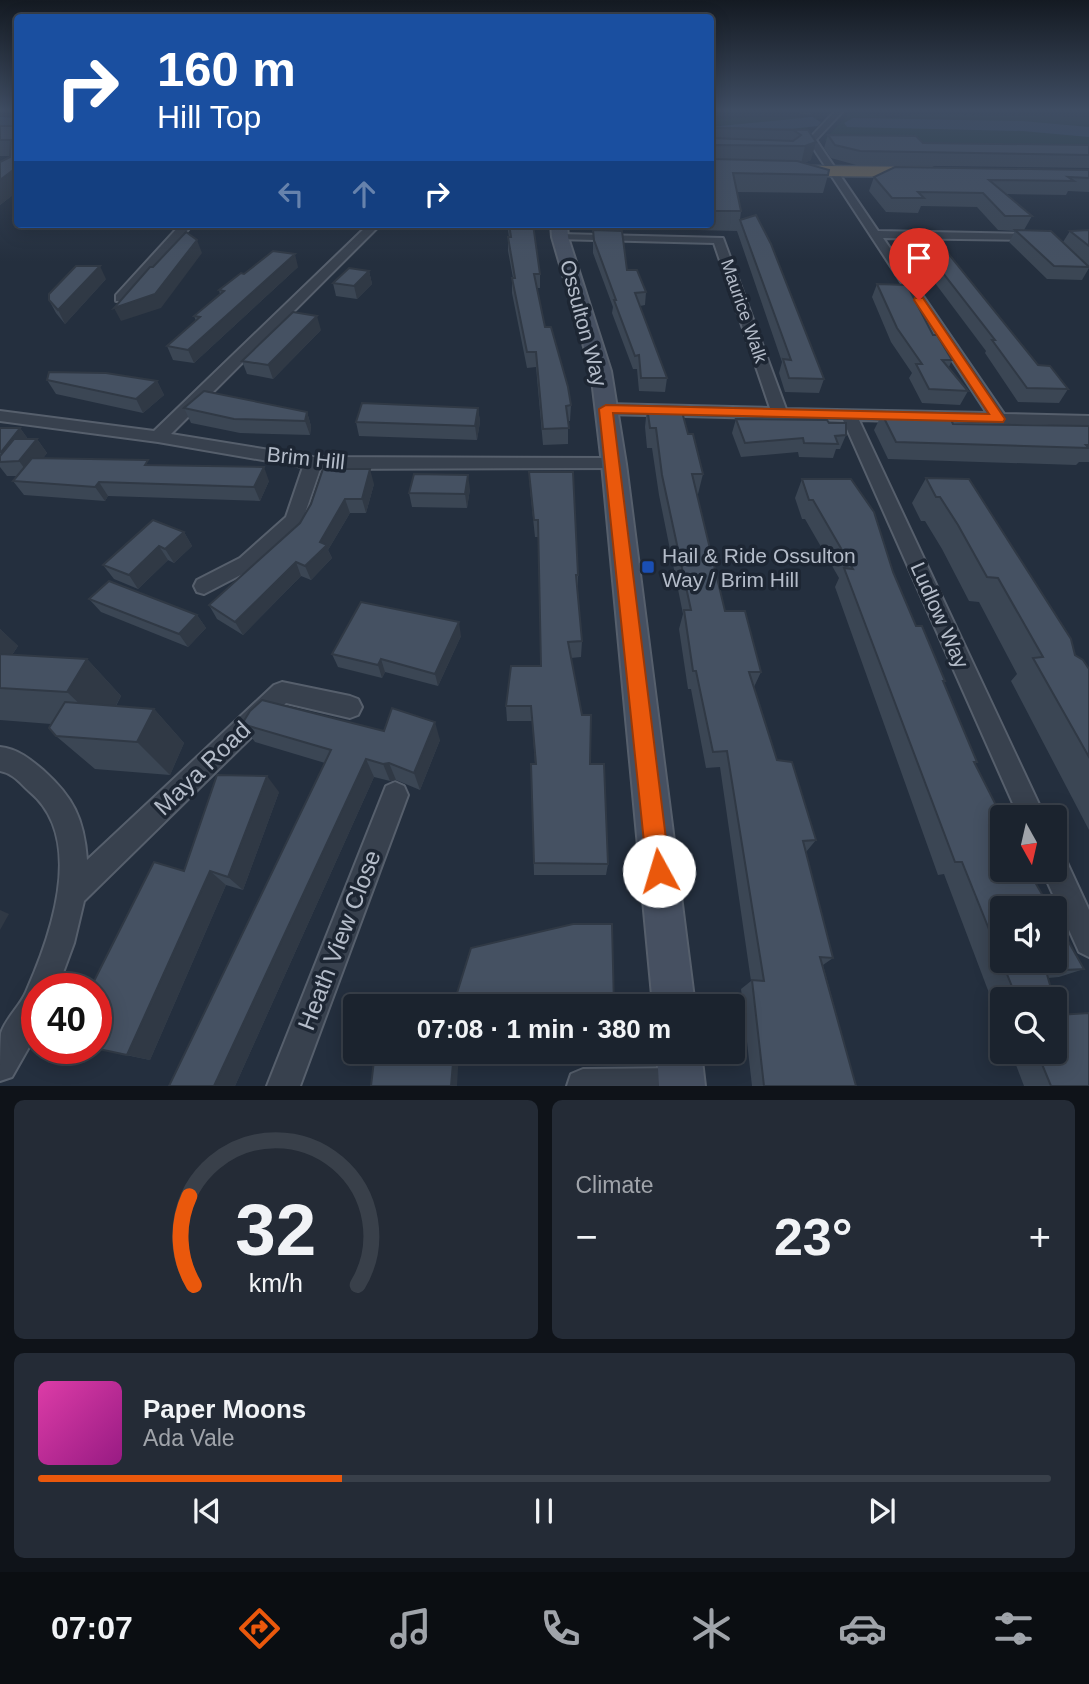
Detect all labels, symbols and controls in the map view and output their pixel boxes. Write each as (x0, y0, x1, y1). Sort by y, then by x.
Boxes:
icon: right (42, 42, 133, 133)
text: 160 m (157, 42, 296, 96)
text: Hill Top (157, 99, 261, 135)
icon: left (272, 175, 310, 213)
icon: ahead (345, 175, 383, 213)
icon: right (418, 175, 456, 213)
pin (889, 228, 949, 300)
icon: arrive (900, 239, 938, 277)
street label: Ossulton Way (556, 257, 612, 389)
street label: Maurice Walk (717, 257, 771, 366)
street label: Brim Hill (266, 442, 346, 474)
place label: Hail & Ride Ossulton Way / Brim Hill (662, 544, 856, 591)
street label: Ludlow Way (906, 558, 974, 672)
marker: Hail & Ride Ossulton Way / Brim Hill (640, 559, 656, 575)
street label: Maya Road (148, 716, 256, 820)
north arrow (990, 805, 1068, 882)
map controls (990, 805, 1067, 1064)
position arrow (622, 834, 696, 908)
street label: Heath View Close (292, 846, 386, 1034)
button: sound (990, 896, 1067, 973)
speed limit sign: 40 (21, 973, 112, 1064)
button: search (990, 987, 1067, 1064)
text: 07:08 · 1 min · 380 m (417, 1014, 671, 1044)
text: Climate (576, 1172, 653, 1198)
text: 32 (235, 1190, 316, 1271)
text: 23° (774, 1208, 853, 1266)
text: − (576, 1216, 598, 1258)
text: + (1029, 1216, 1051, 1258)
text: km/h (249, 1269, 303, 1297)
text: Paper Moons (143, 1394, 306, 1424)
text: Ada Vale (143, 1425, 235, 1451)
icon: previous (188, 1492, 226, 1530)
icon: pause (525, 1492, 563, 1530)
icon: next (863, 1492, 901, 1530)
icon: directions (235, 1604, 284, 1653)
icon: music (386, 1604, 435, 1653)
icon: phone (536, 1604, 585, 1653)
icon: climate (687, 1604, 736, 1653)
icon: car (838, 1604, 887, 1653)
icon: filters (989, 1604, 1038, 1653)
text: 07:07 (51, 1610, 133, 1646)

